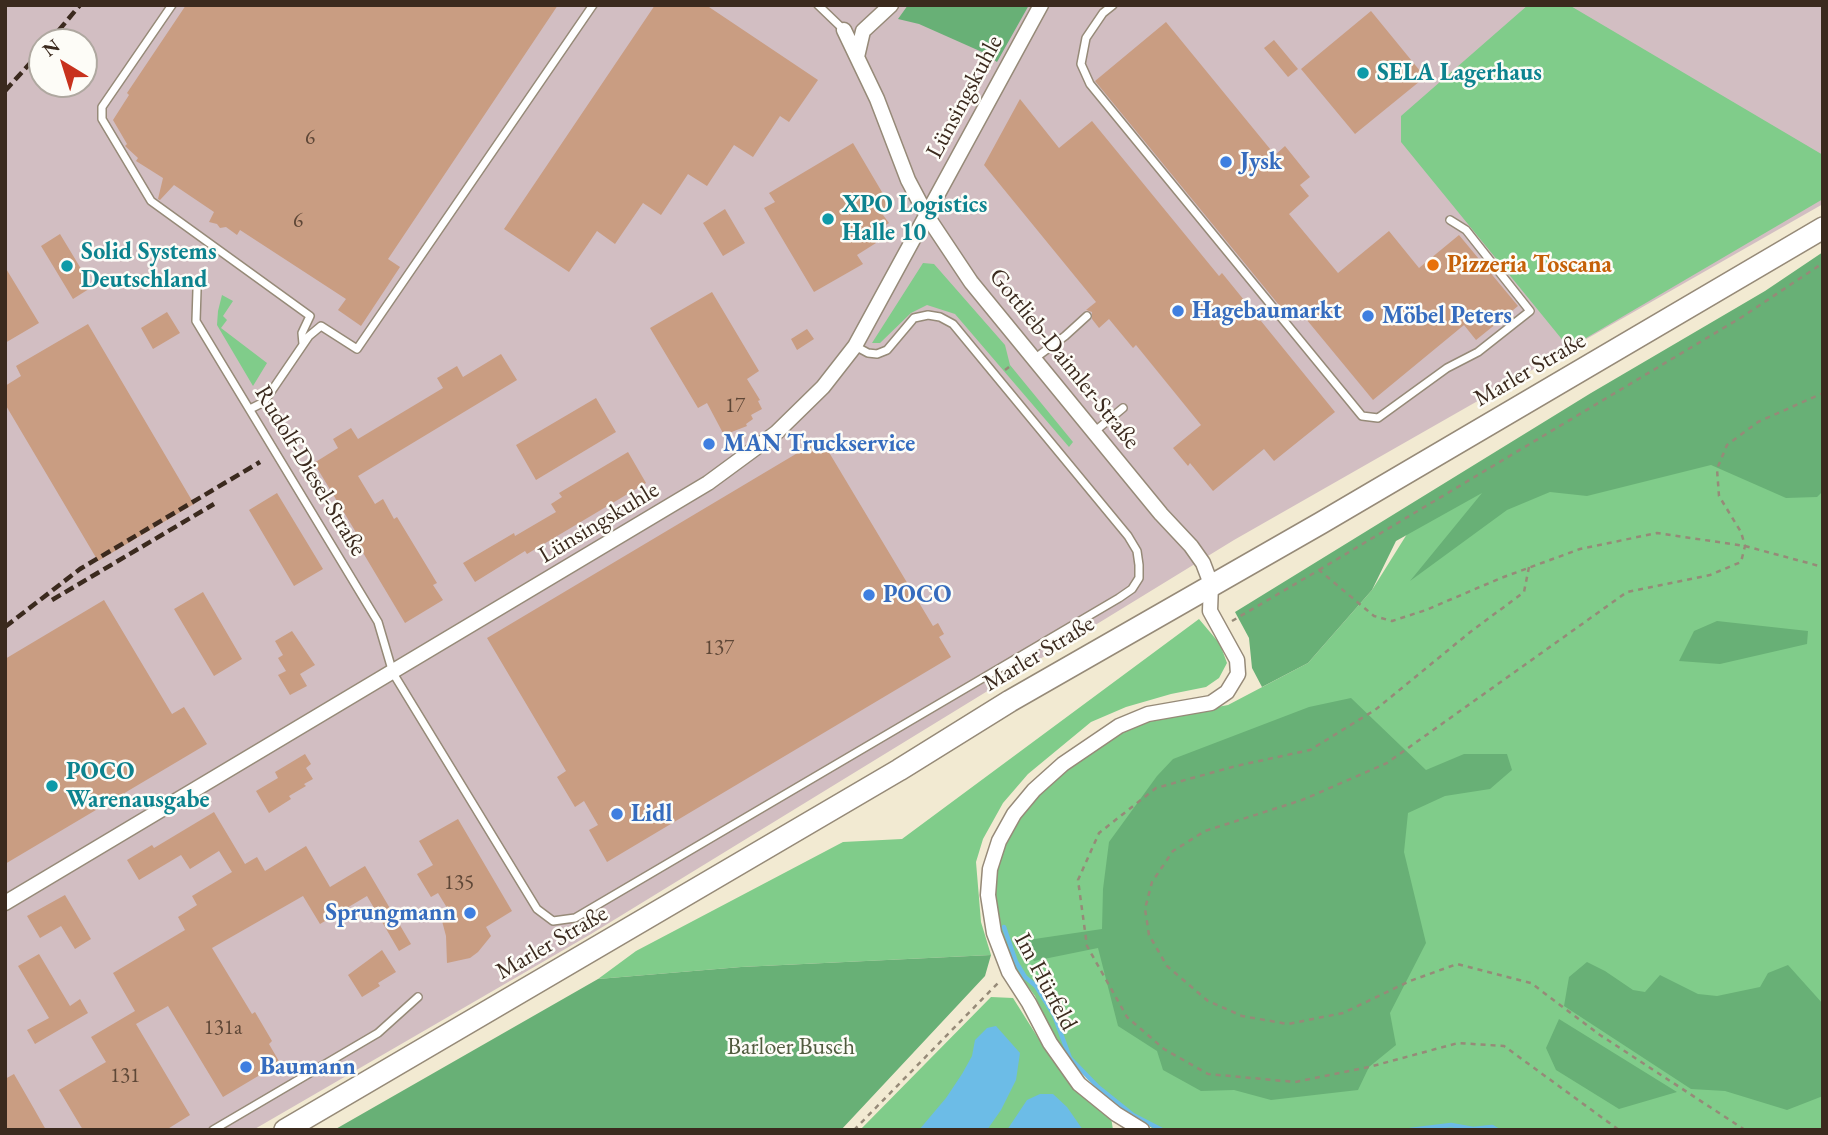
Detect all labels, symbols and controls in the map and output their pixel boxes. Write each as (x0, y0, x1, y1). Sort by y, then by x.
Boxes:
north arrow (28, 28, 98, 98)
street label: Lünsingskuhle (921, 31, 1009, 163)
text: N (37, 33, 65, 62)
place label: SELA Lagerhaus (1377, 59, 1542, 87)
marker: SELA Lagerhaus (1355, 65, 1371, 81)
house number: 6 (305, 125, 315, 151)
place label: Jysk (1240, 148, 1282, 176)
marker: Jysk (1218, 154, 1234, 170)
place label: XPO Logistics Halle 10 (842, 191, 987, 247)
house number: 6 (293, 208, 303, 234)
marker: XPO Logistics Halle 10 (820, 211, 836, 227)
place label: Solid Systems Deutschland (81, 238, 217, 294)
place label: Pizzeria Toscana (1447, 251, 1612, 279)
marker: Pizzeria Toscana (1425, 257, 1441, 273)
marker: Solid Systems Deutschland (59, 258, 75, 274)
street label: Gottlieb-Daimler-Straße (982, 263, 1146, 455)
place label: Hagebaumarkt (1192, 297, 1342, 325)
place label: Möbel Peters (1382, 302, 1512, 330)
marker: Hagebaumarkt (1170, 303, 1186, 319)
marker: Möbel Peters (1360, 308, 1376, 324)
street label: Marler Straße (1469, 326, 1591, 414)
street label: Rudolf-Diesel-Straße (248, 380, 372, 562)
house number: 17 (725, 393, 745, 419)
place label: MAN Truckservice (723, 430, 915, 458)
marker: MAN Truckservice (701, 436, 717, 452)
street label: Lünsingskuhle (534, 476, 664, 570)
place label: POCO (883, 581, 952, 609)
marker: POCO (861, 587, 877, 603)
street label: Marler Straße (978, 610, 1100, 698)
house number: 137 (704, 635, 734, 661)
place label: POCO Warenausgabe (66, 758, 210, 814)
marker: POCO Warenausgabe (44, 778, 60, 794)
place label: Lidl (631, 800, 672, 828)
marker: Lidl (609, 806, 625, 822)
house number: 135 (444, 870, 474, 896)
place label: Sprungmann (325, 899, 456, 927)
street label: Marler Straße (491, 899, 613, 987)
marker: Sprungmann (462, 905, 478, 921)
street label: Im Hürfeld (1007, 928, 1083, 1036)
house number: 131a (204, 1015, 242, 1041)
park label: Barloer Busch (727, 1033, 855, 1061)
place label: Baumann (260, 1053, 356, 1081)
marker: Baumann (238, 1059, 254, 1075)
house number: 131 (110, 1063, 140, 1089)

